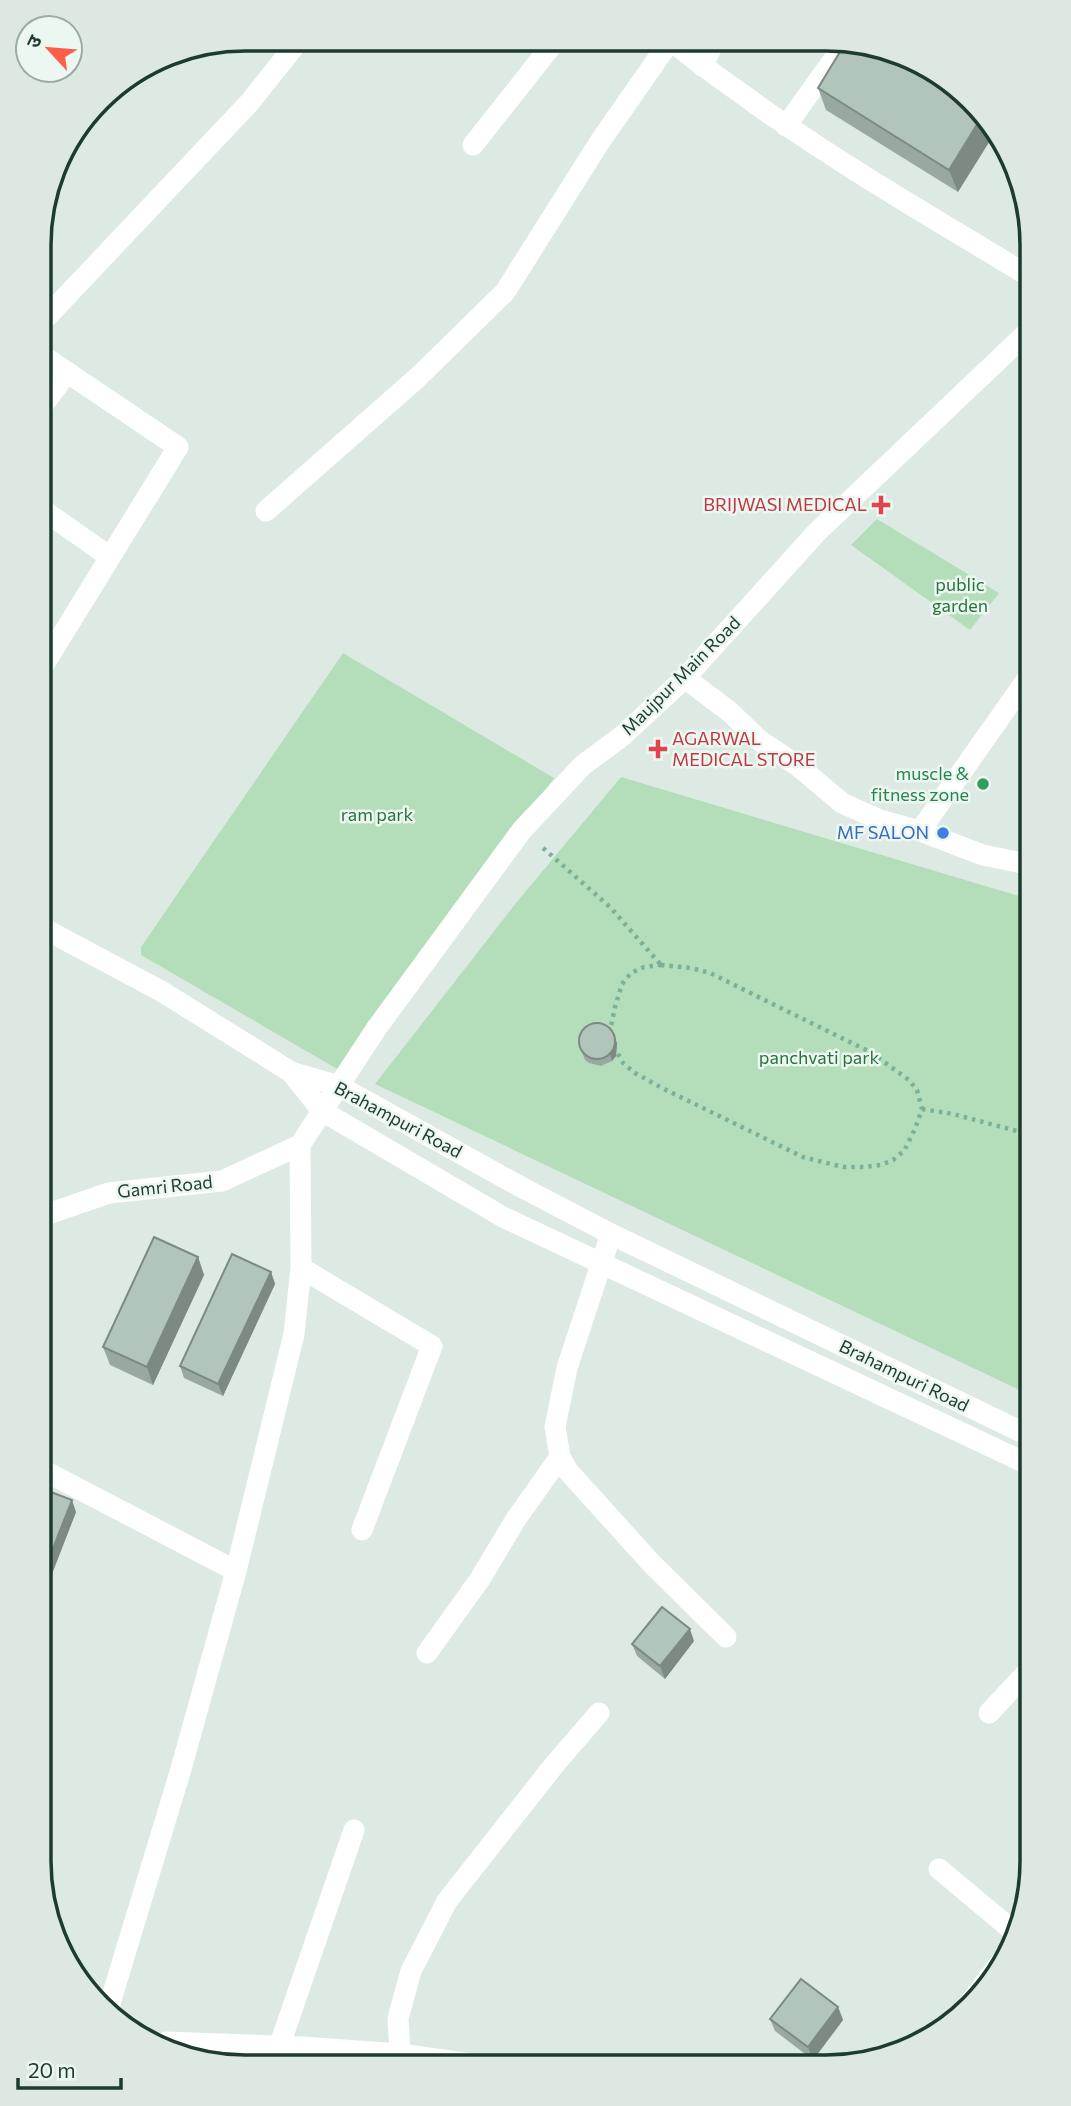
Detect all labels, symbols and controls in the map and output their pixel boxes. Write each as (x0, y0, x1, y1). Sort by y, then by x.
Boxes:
north arrow (14, 14, 84, 84)
text: उ (20, 31, 46, 51)
place label: BRIJWASI MEDICAL (703, 493, 867, 515)
marker: BRIJWASI MEDICAL (873, 497, 889, 513)
park label: public garden (932, 573, 988, 616)
street label: Maujpur Main Road (616, 611, 744, 739)
place label: AGARWAL MEDICAL STORE (672, 727, 815, 770)
marker: AGARWAL MEDICAL STORE (650, 741, 666, 757)
place label: muscle & fitness zone (871, 762, 969, 805)
marker: muscle & fitness zone (975, 776, 991, 792)
park label: ram park (341, 803, 414, 825)
place label: MF SALON (837, 821, 929, 843)
marker: MF SALON (935, 825, 951, 841)
park label: panchvati park (759, 1046, 879, 1068)
street label: Brahampuri Road (331, 1076, 466, 1162)
street label: Gamri Road (116, 1170, 214, 1202)
street label: Brahampuri Road (836, 1334, 973, 1416)
scale bar (18, 2046, 121, 2090)
text: 20 m (28, 2057, 76, 2082)

